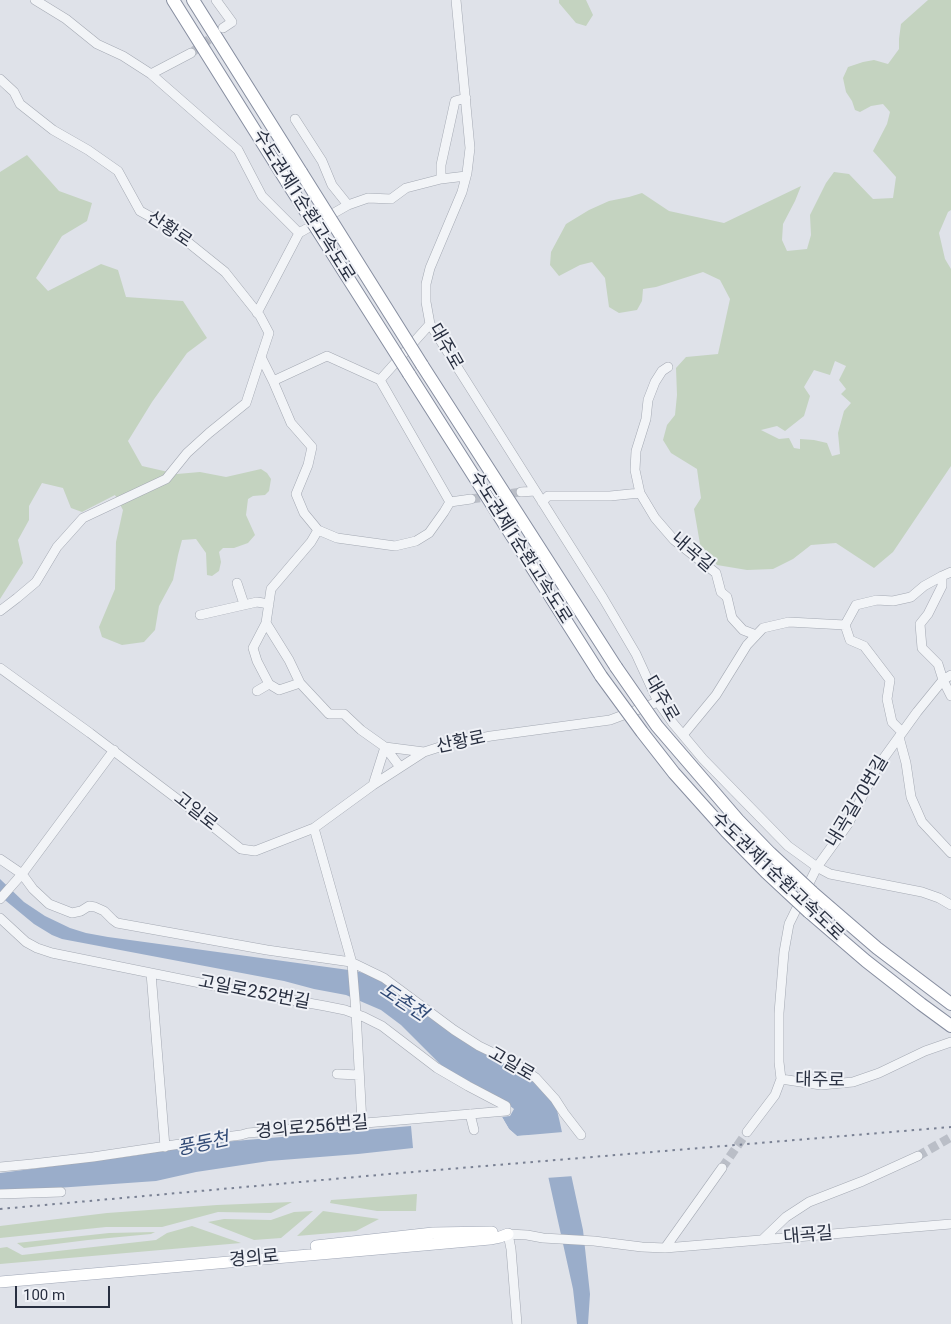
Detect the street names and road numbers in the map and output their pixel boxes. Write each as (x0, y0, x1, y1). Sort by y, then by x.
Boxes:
street label: 수도권제1순환고속도로 (247, 126, 359, 286)
street label: 산황로 (142, 207, 196, 253)
street label: 대주로 (423, 320, 467, 374)
street label: 수도권제1순환고속도로 (464, 468, 576, 628)
street label: 내곡길 (666, 529, 718, 577)
street label: 대주로 (639, 672, 683, 726)
street label: 산황로 (434, 727, 488, 759)
street label: 내곡길70번길 (822, 752, 894, 852)
street label: 고일로 (169, 788, 221, 836)
street label: 수도권제1순환고속도로 (706, 808, 848, 946)
street label: 고일로252번길 (196, 972, 312, 1014)
street label: 고일로 (484, 1043, 538, 1087)
street label: 대주로 (795, 1070, 845, 1092)
street label: 경의로256번길 (255, 1112, 369, 1144)
street label: 대곡길 (782, 1223, 834, 1249)
street label: 경의로 (228, 1246, 280, 1272)

